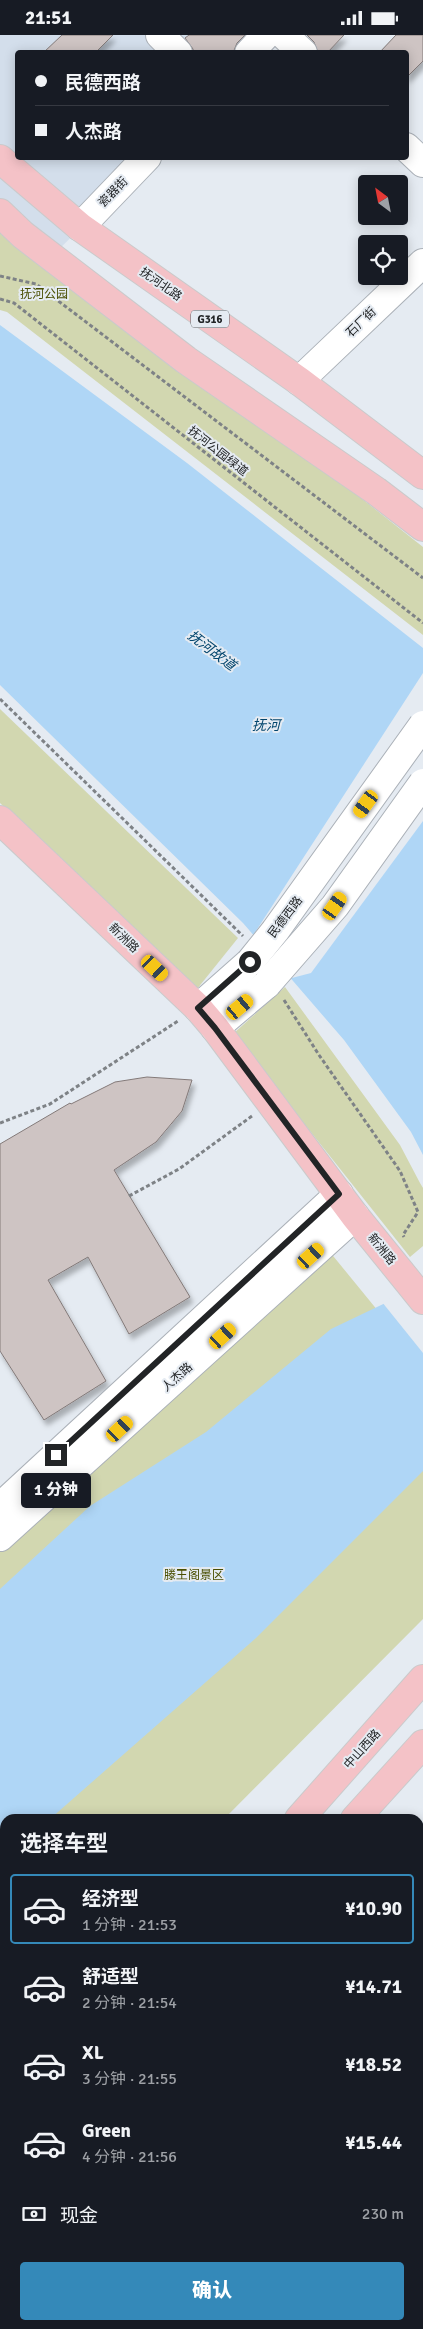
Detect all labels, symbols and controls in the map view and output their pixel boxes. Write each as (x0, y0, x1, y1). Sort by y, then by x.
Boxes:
text: 21:51 (25, 6, 72, 30)
text: 民德西路 (65, 71, 141, 95)
text: 人杰路 (65, 120, 122, 144)
street label: 瓷器街 (95, 174, 131, 211)
north arrow (358, 175, 408, 225)
map controls (358, 175, 408, 285)
button: locate (358, 235, 408, 285)
street label: 抚河北路 (137, 264, 185, 304)
park label: 抚河公园 (20, 287, 68, 302)
street label: 石厂街 (343, 304, 380, 340)
road number: G316 (191, 311, 229, 327)
street label: 抚河公园绿道 (185, 423, 251, 479)
water label: 抚河故道 (184, 627, 241, 675)
water label: 抚河 (252, 717, 283, 734)
car (351, 787, 380, 821)
car (320, 889, 349, 923)
street label: 民德西路 (265, 894, 306, 941)
street label: 新洲路 (105, 920, 142, 956)
route start (239, 951, 261, 973)
car (138, 952, 171, 984)
car (223, 992, 256, 1022)
street label: 新洲路 (364, 1231, 399, 1268)
car (294, 1240, 327, 1272)
car (206, 1320, 239, 1352)
street label: 人杰路 (159, 1360, 196, 1395)
car (103, 1413, 136, 1445)
route end (45, 1444, 67, 1466)
callout: 1 分钟 (21, 1473, 91, 1507)
text: 1 分钟 (34, 1480, 78, 1500)
park label: 滕王阁景区 (164, 1568, 224, 1583)
street label: 中山西路 (341, 1726, 384, 1772)
text: 选择车型 (20, 1830, 108, 1857)
icon: car (22, 1887, 67, 1932)
text: 经济型 (82, 1887, 139, 1911)
text: ¥10.90 (345, 1897, 402, 1921)
text: 1 分钟 · 21:53 (82, 1915, 177, 1935)
icon: car (22, 1965, 67, 2010)
text: 舒适型 (82, 1965, 139, 1989)
text: ¥14.71 (345, 1975, 402, 1999)
text: 2 分钟 · 21:54 (82, 1993, 177, 2013)
text: XL (82, 2041, 104, 2065)
icon: car (22, 2043, 67, 2088)
text: ¥18.52 (345, 2053, 402, 2077)
text: 3 分钟 · 21:55 (82, 2069, 177, 2089)
text: Green (82, 2119, 131, 2143)
icon: car (22, 2121, 67, 2166)
text: ¥15.44 (345, 2131, 402, 2155)
text: 4 分钟 · 21:56 (82, 2147, 177, 2167)
icon: cash (20, 2200, 48, 2228)
text: 现金 (60, 2204, 98, 2228)
text: 230 m (362, 2204, 404, 2224)
button: 确认 (20, 2262, 404, 2320)

